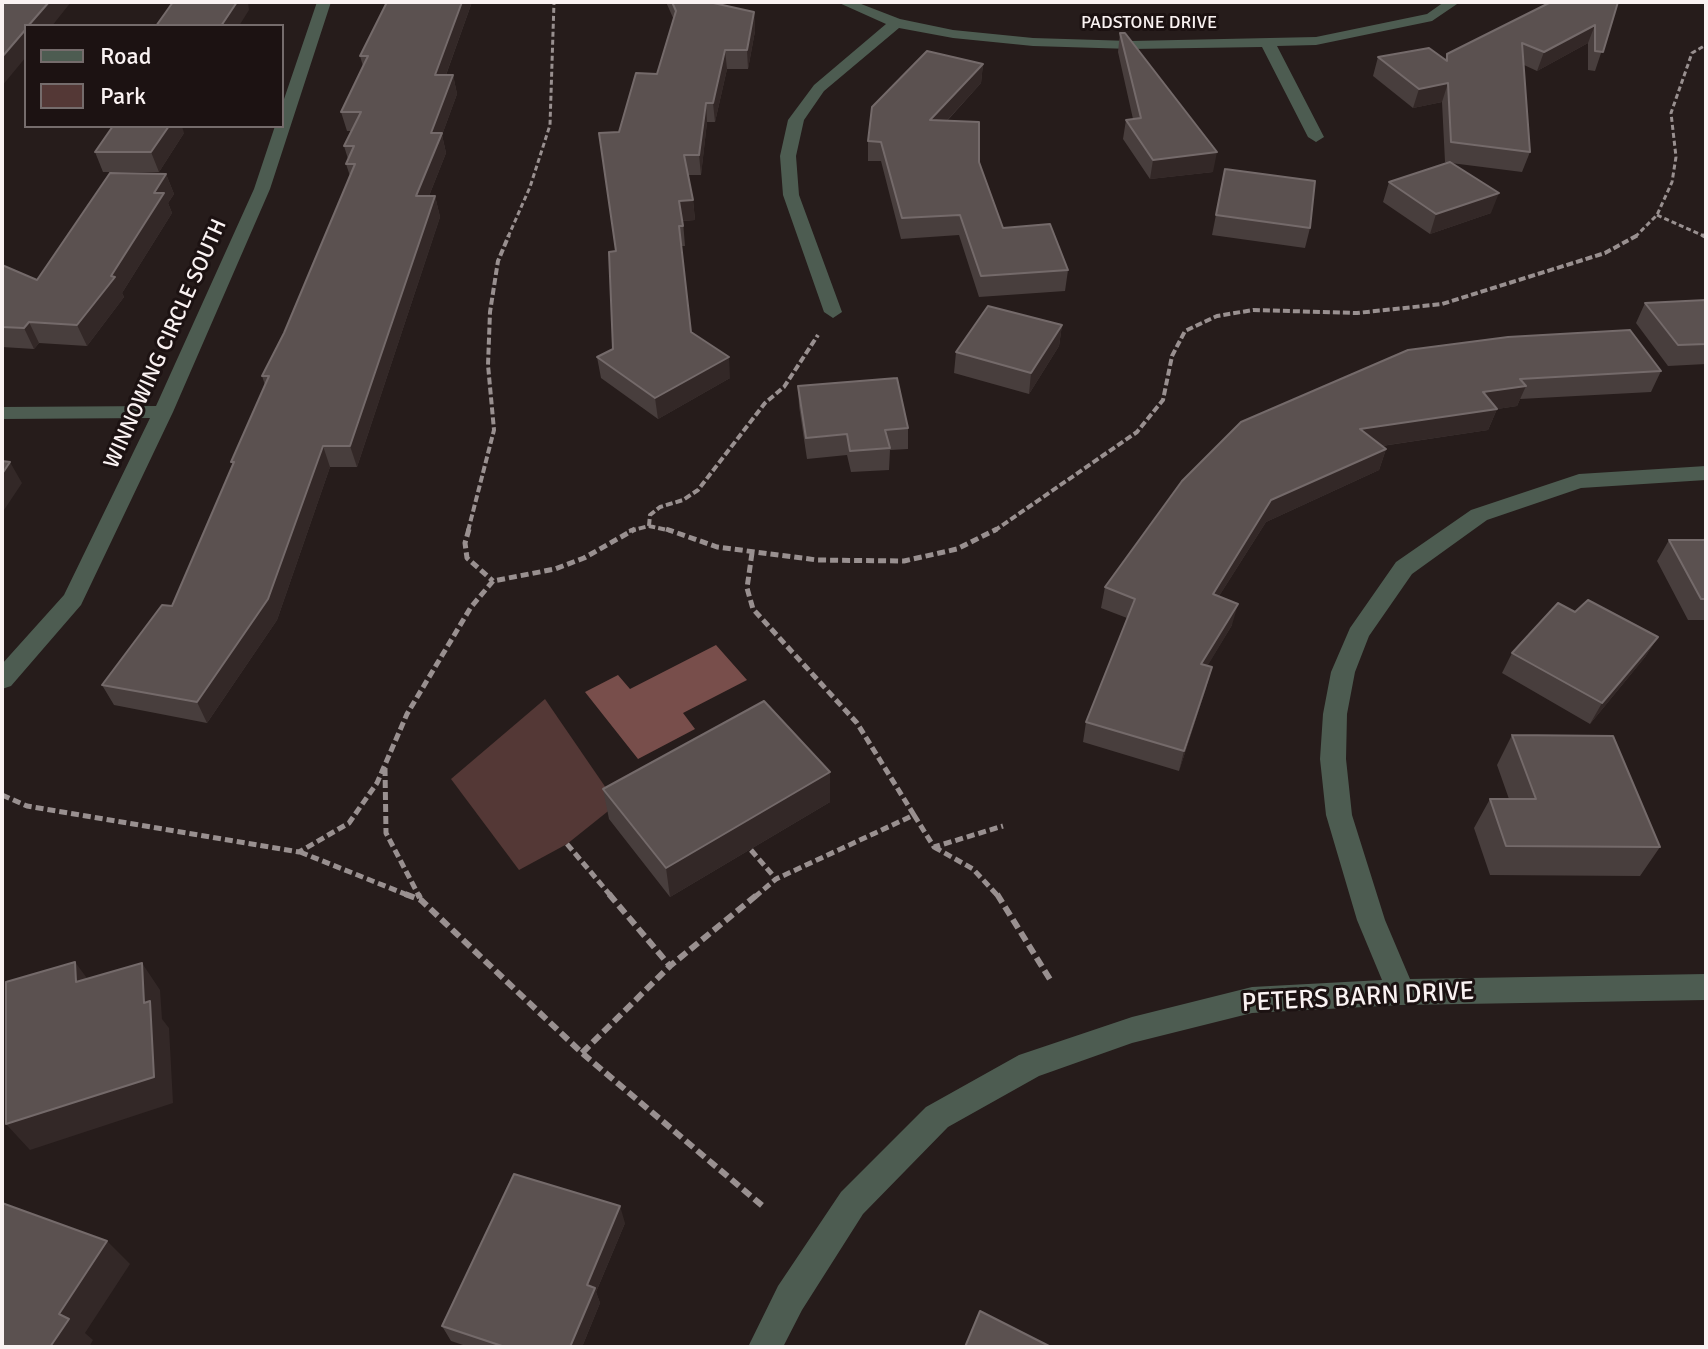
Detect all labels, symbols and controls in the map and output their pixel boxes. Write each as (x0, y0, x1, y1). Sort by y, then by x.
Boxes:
street label: PADSTONE DRIVE (1081, 12, 1217, 34)
legend (24, 24, 284, 128)
text: Road (100, 41, 151, 71)
text: Park (100, 81, 146, 111)
street label: WINNOWING CIRCLE SOUTH (99, 215, 233, 473)
street label: PETERS BARN DRIVE (1241, 976, 1475, 1020)

